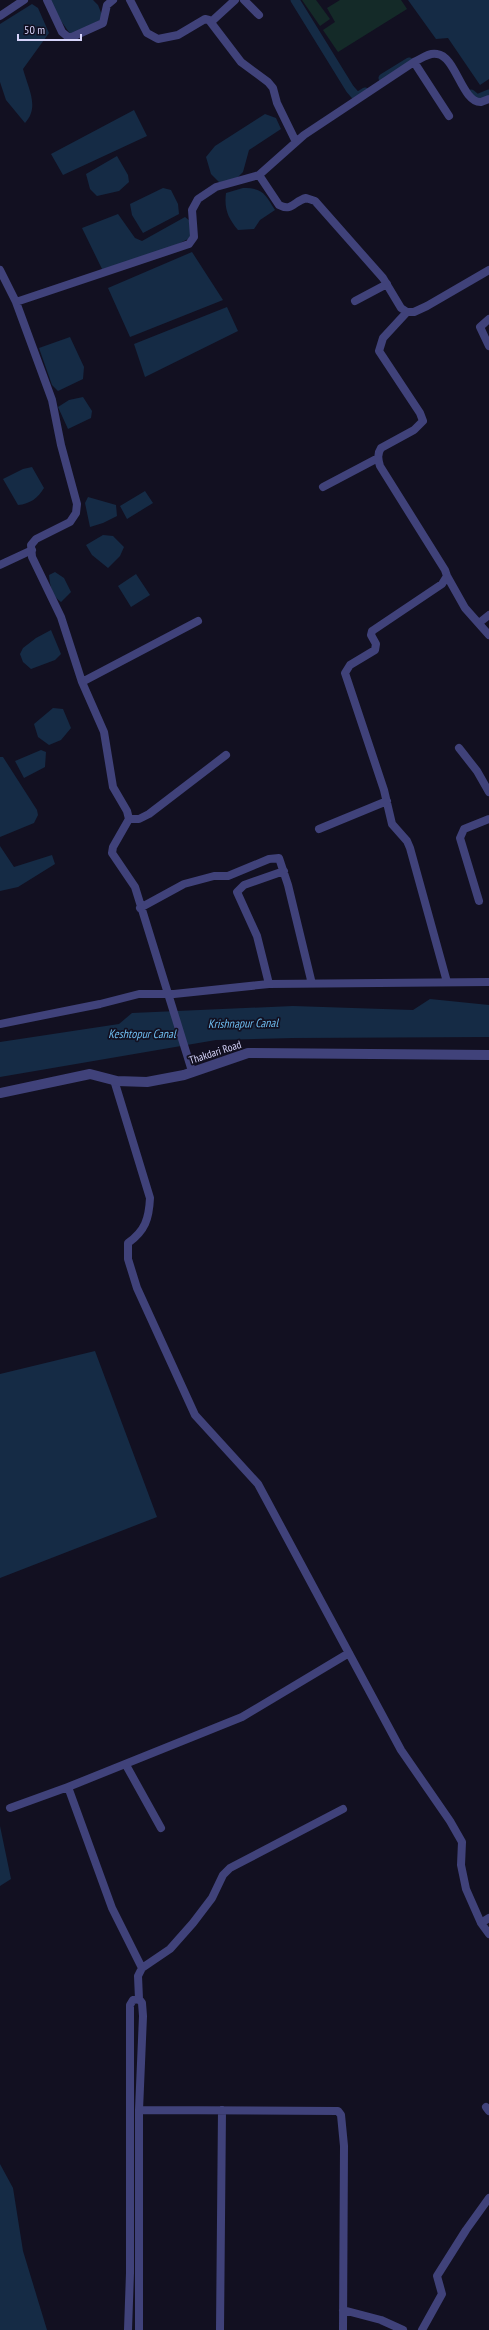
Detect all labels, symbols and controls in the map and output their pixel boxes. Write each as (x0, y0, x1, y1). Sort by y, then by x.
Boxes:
scale bar (18, 16, 81, 42)
text: 50 m (24, 22, 45, 37)
water label: Krishnapur Canal (208, 1015, 279, 1031)
water label: Keshtopur Canal (108, 1026, 177, 1041)
street label: Thakdari Road (187, 1037, 243, 1067)

